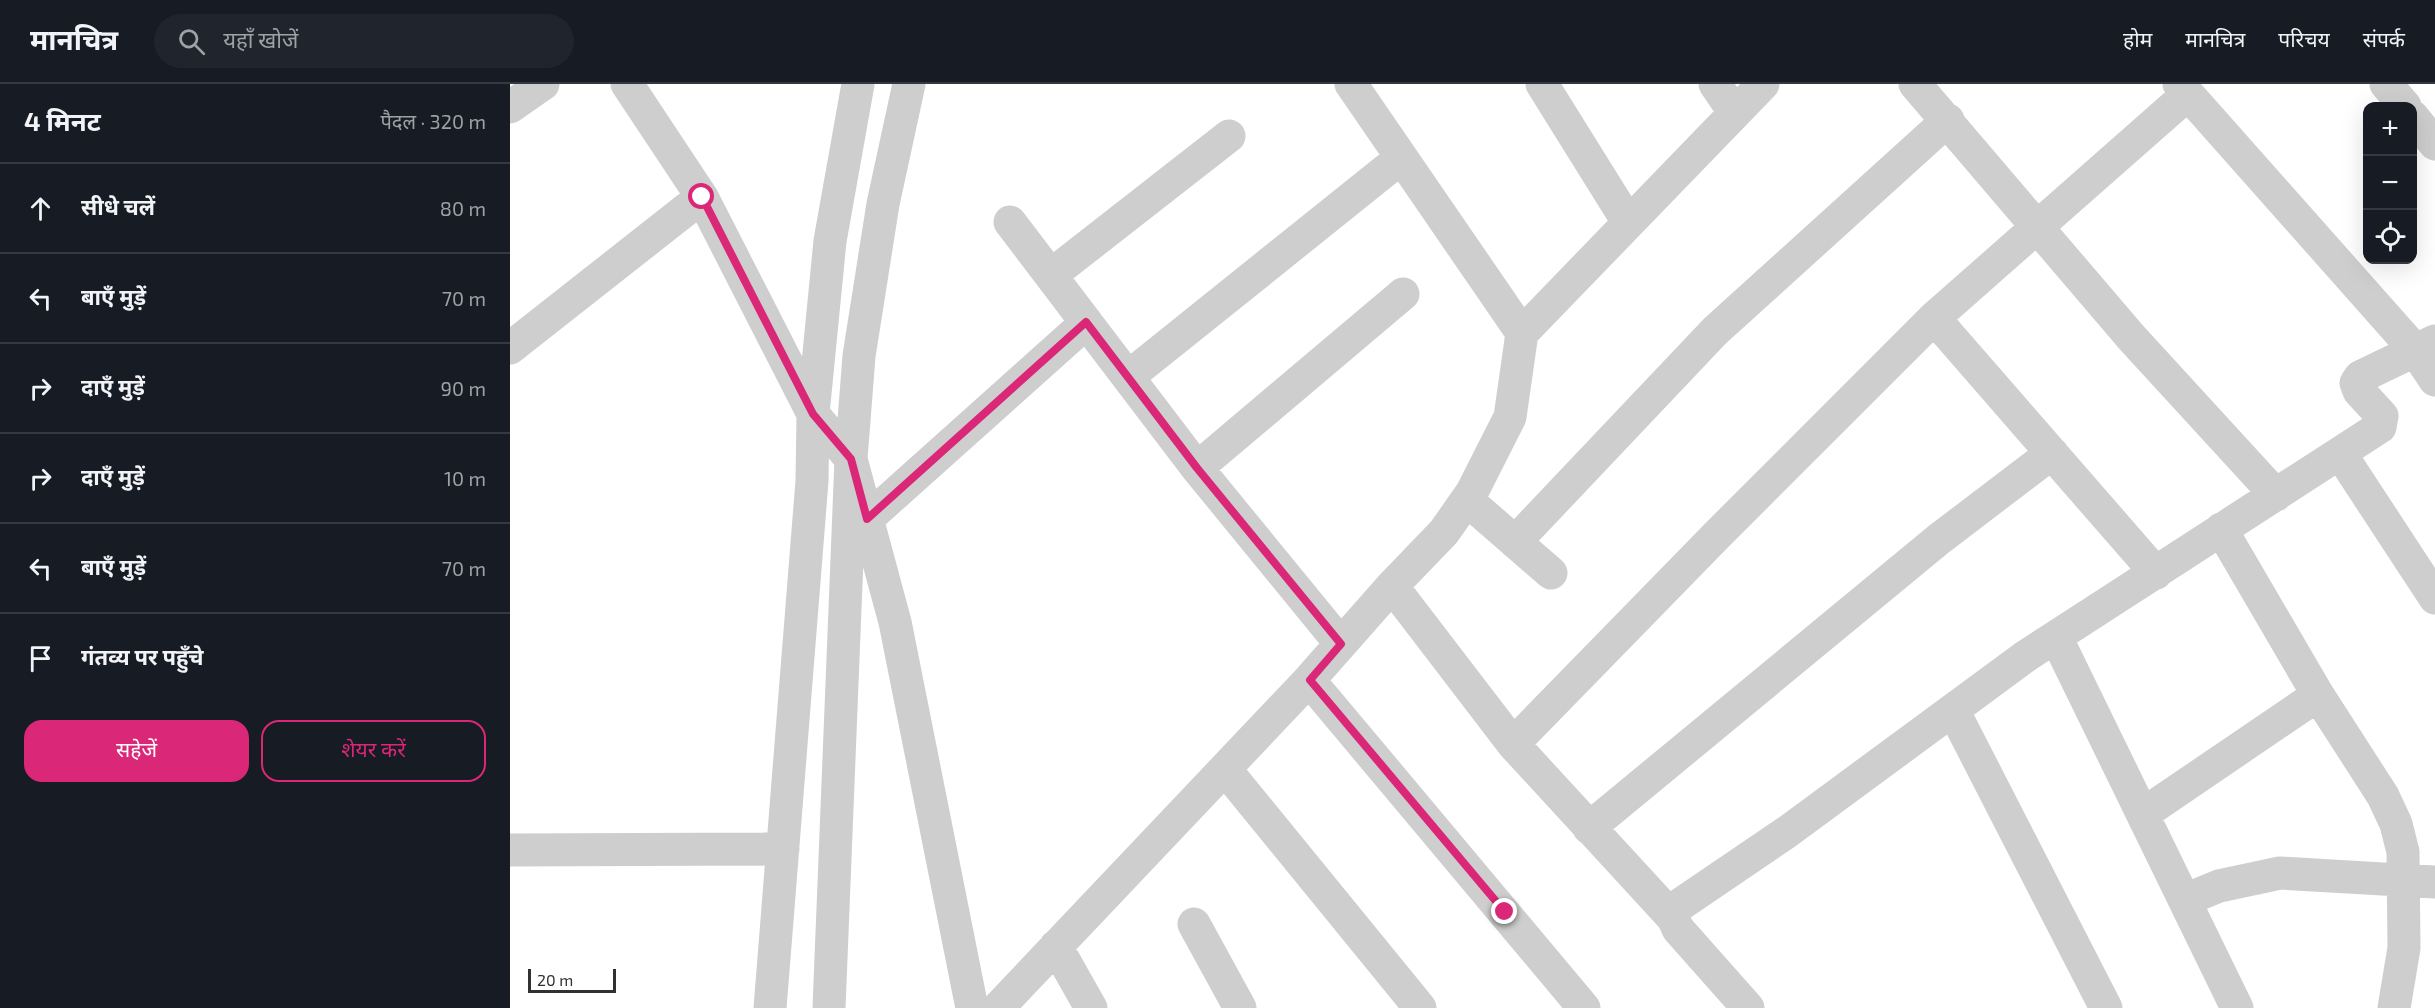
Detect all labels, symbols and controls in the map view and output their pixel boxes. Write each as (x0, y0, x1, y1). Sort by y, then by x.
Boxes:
search box (154, 14, 574, 68)
text: मानचित्र (30, 22, 118, 56)
icon: search (175, 25, 208, 58)
text: यहाँ खोजें (223, 26, 298, 52)
text: होम (2123, 26, 2152, 51)
text: मानचित्र (2185, 26, 2245, 51)
text: परिचय (2278, 26, 2330, 51)
text: संपर्क (2363, 26, 2405, 51)
map controls (2363, 102, 2417, 264)
button: + (2363, 102, 2417, 156)
text: 4 मिनट (24, 105, 101, 136)
text: पैदल · 320 m (380, 109, 486, 133)
button: − (2363, 156, 2417, 210)
route start (688, 183, 714, 209)
icon: ahead (24, 192, 57, 225)
text: सीधे चलें (81, 193, 155, 219)
text: 80 m (440, 196, 486, 220)
button: locate (2363, 210, 2417, 264)
icon: left (24, 282, 57, 315)
text: बाएँ मुड़ें (81, 283, 146, 309)
text: 70 m (442, 286, 486, 310)
icon: right (24, 372, 57, 405)
text: दाएँ मुड़ें (81, 373, 145, 399)
text: 90 m (441, 376, 486, 400)
icon: right (24, 462, 57, 495)
text: दाएँ मुड़ें (81, 463, 145, 489)
text: 10 m (444, 466, 486, 490)
icon: left (24, 552, 57, 585)
text: बाएँ मुड़ें (81, 553, 146, 579)
text: 70 m (442, 556, 486, 580)
icon: arrive (24, 642, 57, 675)
text: गंतव्य पर पहुँचे (81, 643, 204, 669)
button: सहेजें (24, 720, 249, 782)
button: शेयर करें (261, 720, 486, 782)
route end (1491, 898, 1517, 924)
scale bar (528, 966, 616, 994)
text: 20 m (537, 970, 573, 989)

